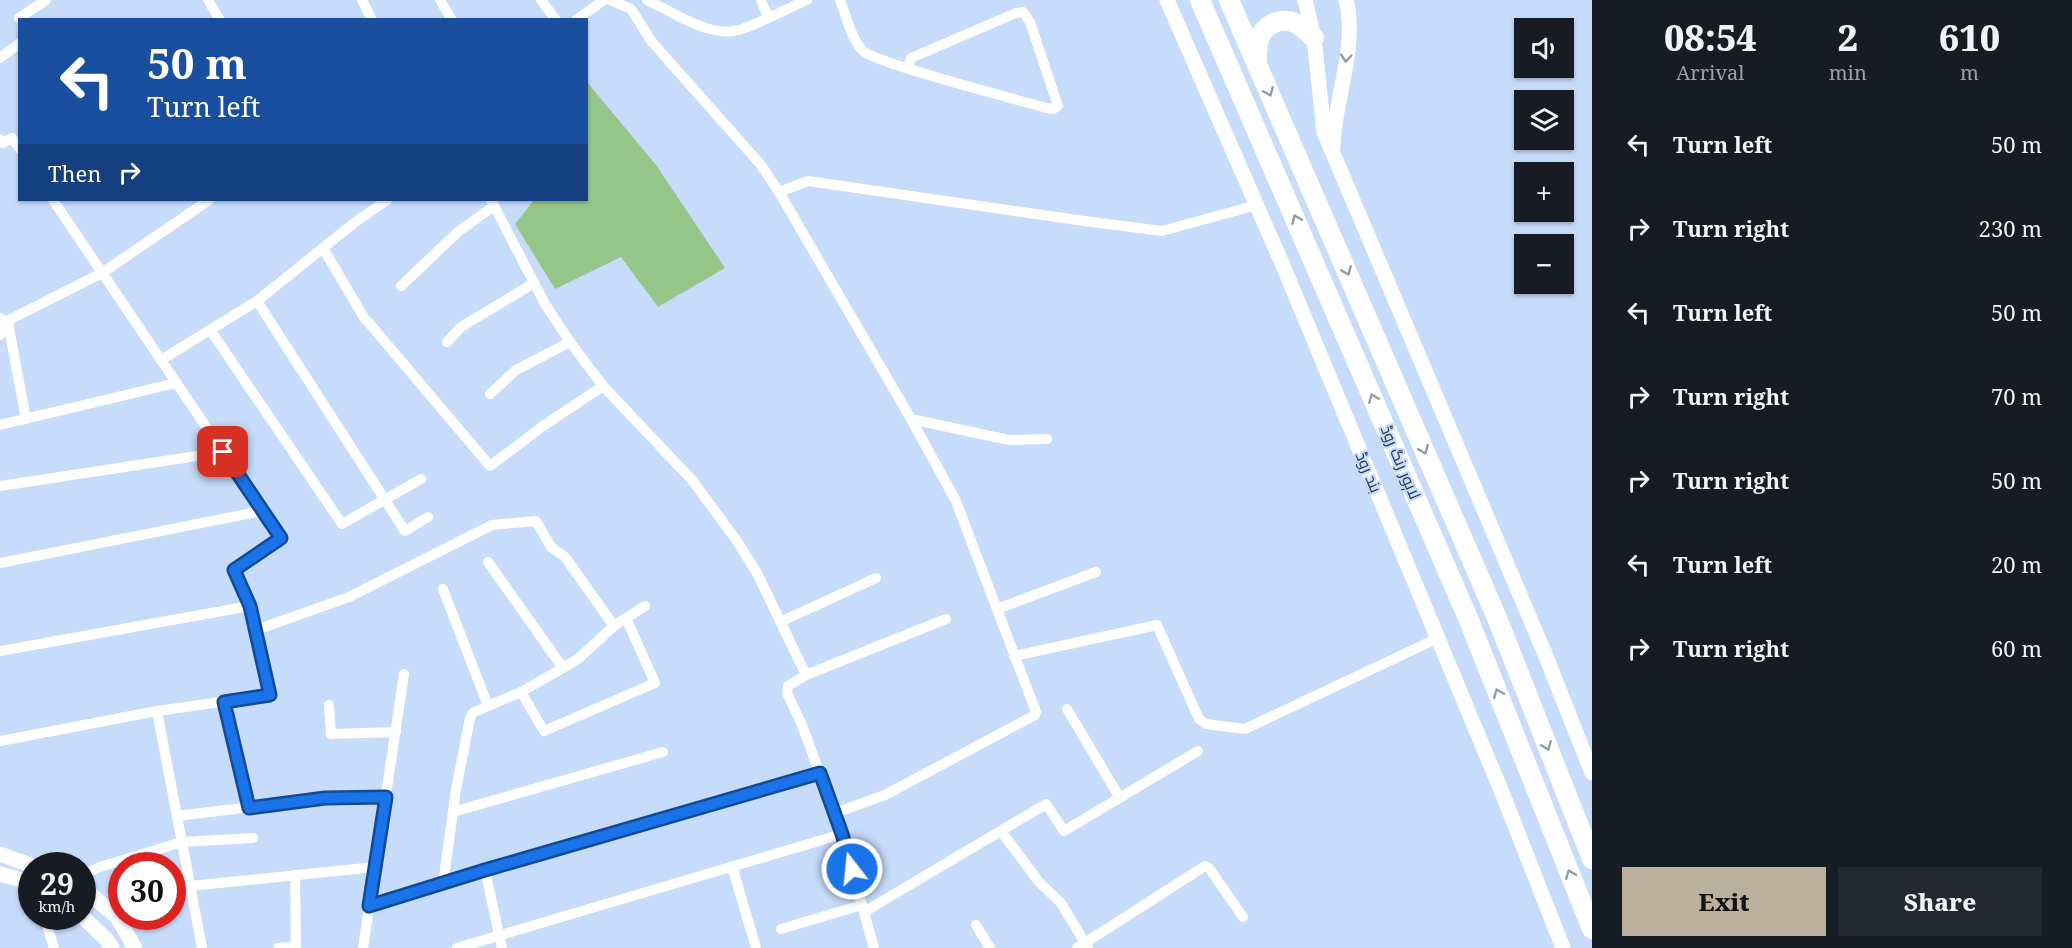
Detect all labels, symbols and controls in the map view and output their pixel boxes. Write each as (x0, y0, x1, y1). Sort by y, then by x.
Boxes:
text: 08:54 (1664, 13, 1757, 62)
text: 2 (1838, 13, 1858, 62)
text: 610 (1939, 13, 2000, 62)
map controls (1514, 18, 1574, 294)
button: sound (1514, 18, 1574, 78)
text: 50 m (147, 34, 247, 91)
icon: left (48, 42, 126, 120)
one-way arrow (1340, 54, 1353, 63)
text: Arrival (1676, 59, 1745, 86)
text: min (1829, 59, 1867, 86)
text: m (1960, 59, 1979, 86)
one-way arrow (1262, 86, 1274, 97)
text: Turn left (147, 88, 260, 125)
button: layers (1514, 90, 1574, 150)
icon: left (1622, 128, 1655, 161)
text: Turn left (1673, 129, 1772, 159)
text: 50 m (1991, 129, 2042, 159)
icon: right (113, 156, 146, 189)
text: Then (48, 158, 101, 188)
button: + (1514, 162, 1574, 222)
icon: right (1622, 212, 1655, 245)
text: Turn right (1673, 213, 1789, 243)
text: 230 m (1979, 213, 2042, 243)
one-way arrow (1291, 214, 1303, 225)
button: − (1514, 234, 1574, 294)
one-way arrow (1340, 264, 1352, 275)
icon: left (1622, 296, 1655, 329)
text: Turn left (1673, 297, 1772, 327)
text: 50 m (1991, 297, 2042, 327)
icon: right (1622, 380, 1655, 413)
text: Turn right (1673, 381, 1789, 411)
text: 70 m (1991, 381, 2042, 411)
one-way arrow (1368, 393, 1380, 404)
street label: لاہور رنگ روڈ (1376, 422, 1426, 502)
pin (197, 426, 248, 477)
icon: arrive (206, 435, 239, 468)
one-way arrow (1417, 443, 1429, 454)
street label: بند روڈ (1351, 448, 1387, 496)
icon: right (1622, 464, 1655, 497)
text: Turn right (1673, 465, 1789, 495)
text: 50 m (1991, 465, 2042, 495)
icon: left (1622, 548, 1655, 581)
text: Turn left (1673, 549, 1772, 579)
text: 20 m (1991, 549, 2042, 579)
icon: right (1622, 632, 1655, 665)
text: Turn right (1673, 633, 1789, 663)
text: 60 m (1991, 633, 2042, 663)
one-way arrow (1493, 689, 1505, 700)
one-way arrow (1540, 740, 1553, 751)
position arrow (820, 837, 884, 901)
speed limit sign: 30 (108, 852, 186, 930)
text: 29 (40, 863, 74, 904)
button: Exit (1622, 867, 1826, 936)
button: Share (1838, 867, 2042, 936)
one-way arrow (1565, 870, 1577, 881)
text: km/h (39, 896, 75, 916)

